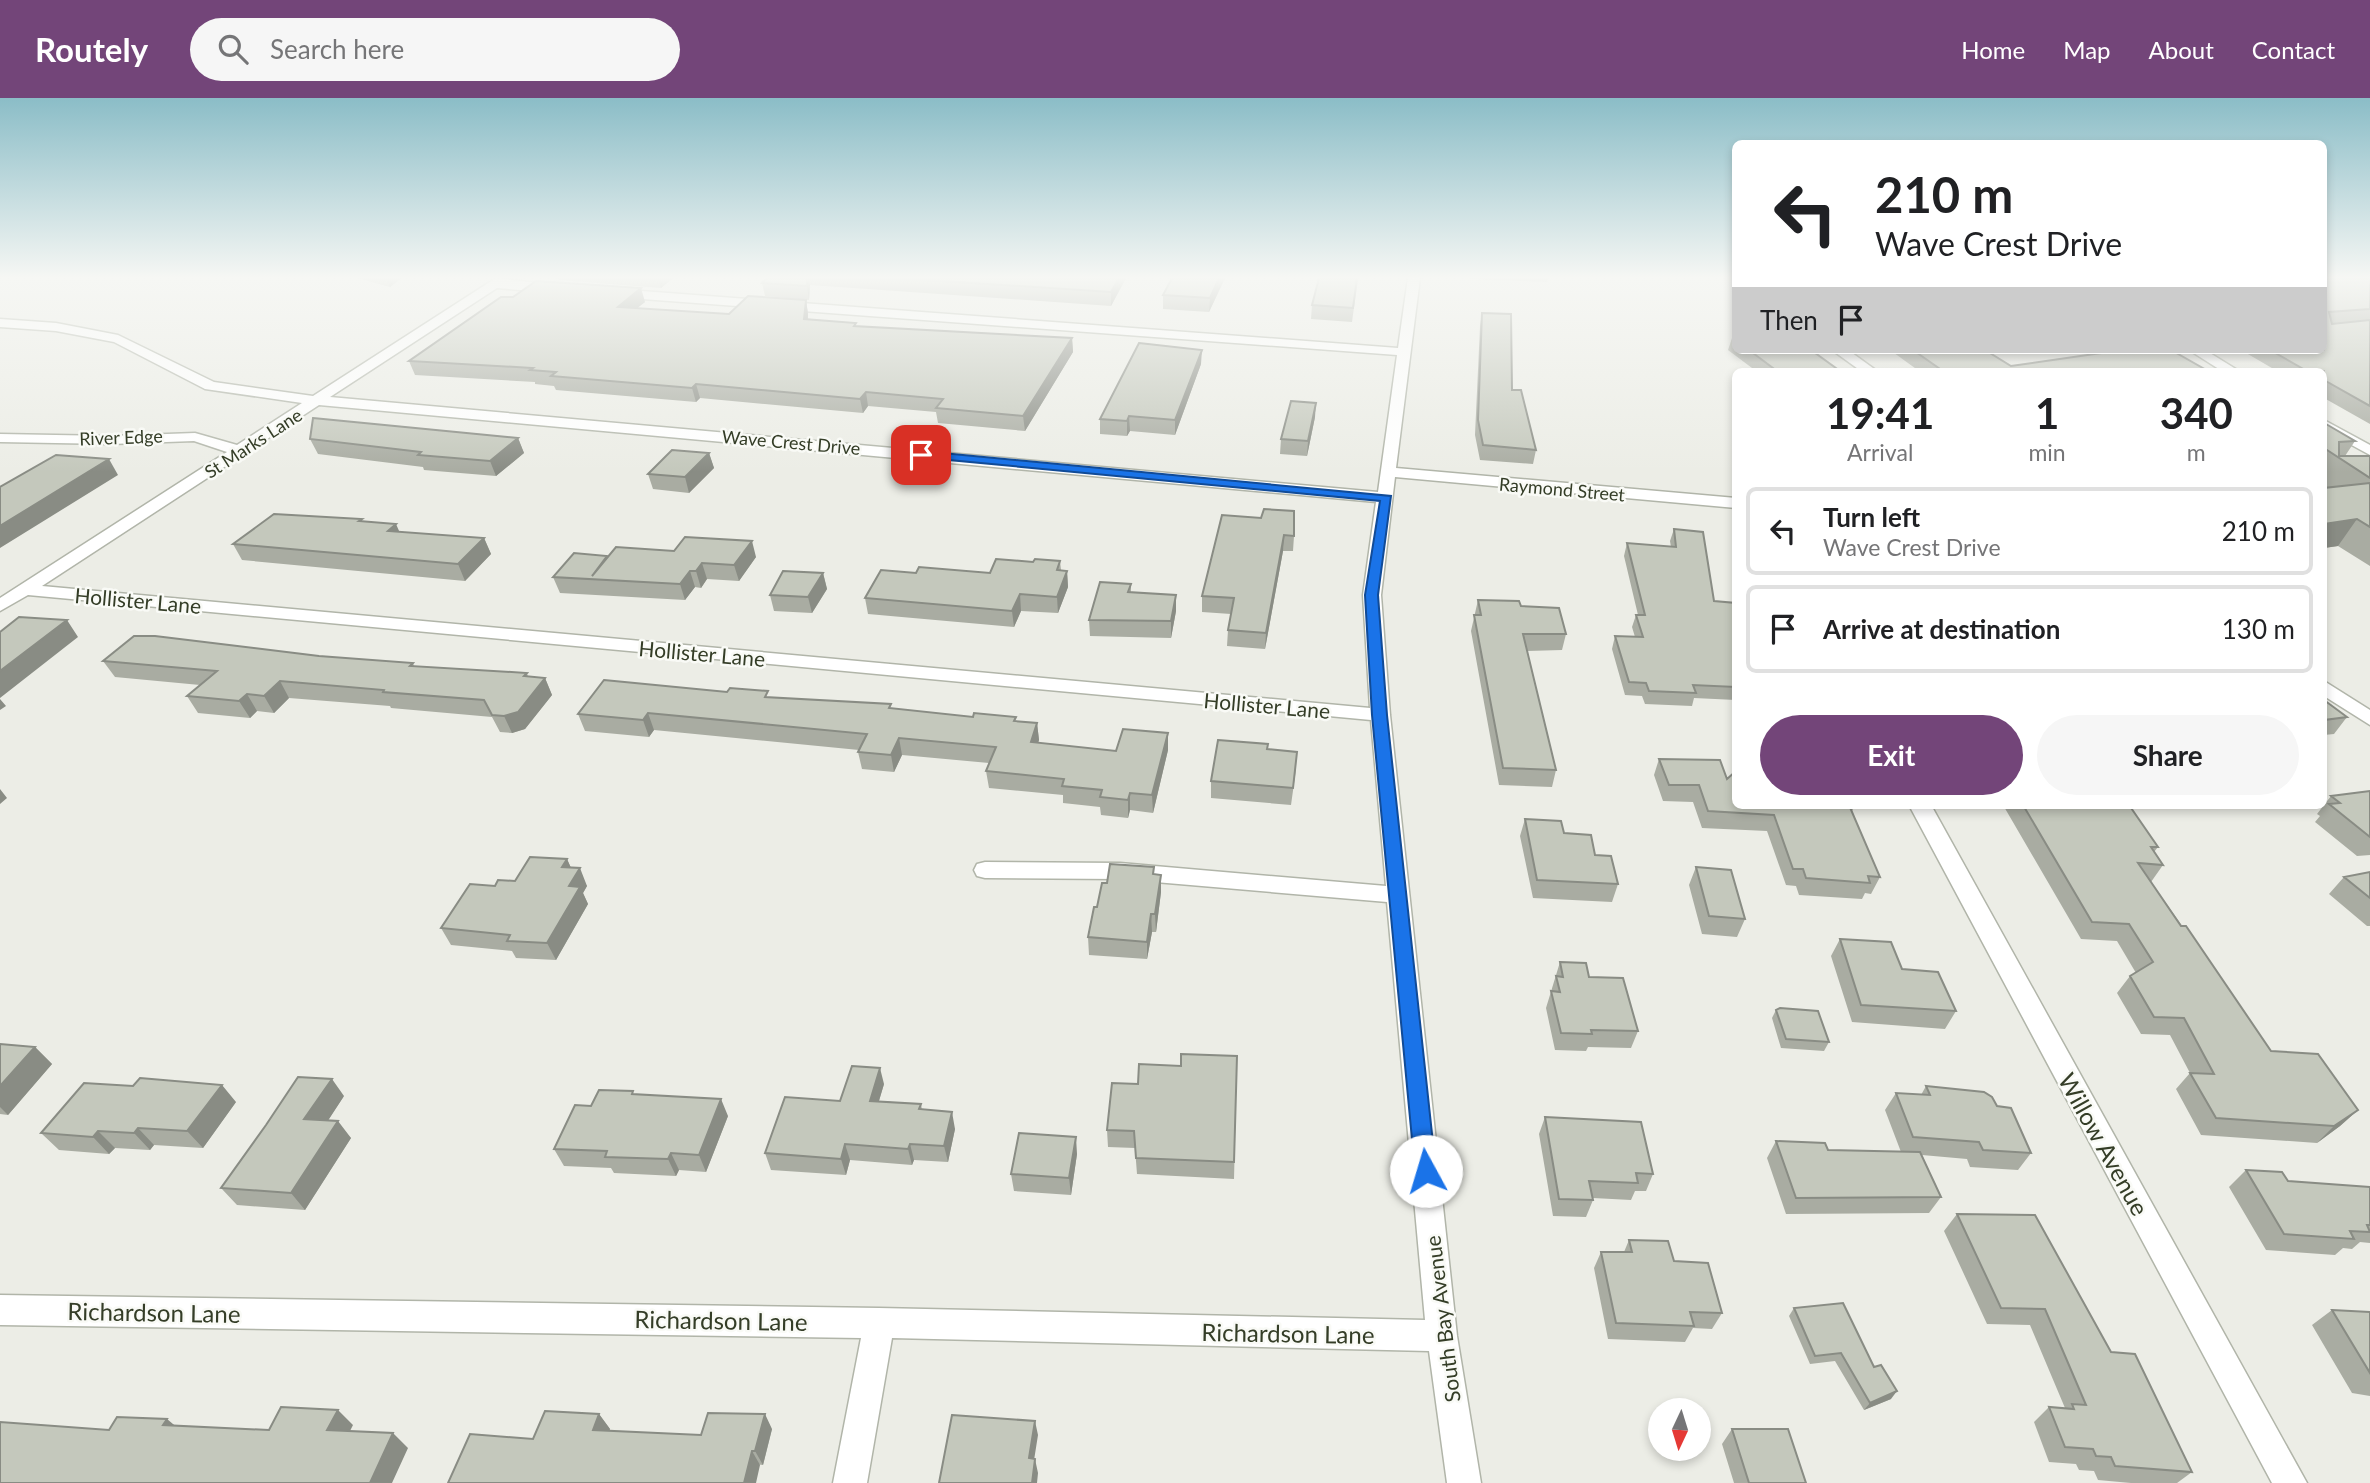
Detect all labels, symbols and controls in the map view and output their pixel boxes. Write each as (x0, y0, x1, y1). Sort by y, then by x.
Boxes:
search box (190, 18, 680, 81)
text: Routely (35, 29, 148, 69)
icon: search (214, 30, 252, 68)
text: Search here (270, 33, 404, 65)
text: Home (1961, 35, 2025, 64)
text: Map (2063, 35, 2111, 64)
text: About (2149, 35, 2214, 64)
text: Contact (2252, 35, 2335, 64)
text: 210 m (1875, 165, 2013, 223)
icon: left (1760, 168, 1851, 259)
text: Wave Crest Drive (1875, 224, 2122, 263)
icon: arrive (1832, 301, 1870, 339)
text: Then (1760, 304, 1818, 336)
text: 19:41 (1826, 388, 1934, 438)
text: 1 (2035, 388, 2059, 438)
text: 340 (2160, 388, 2233, 438)
street label: St Marks Lane (200, 403, 306, 483)
street label: River Edge (79, 425, 163, 449)
street label: Wave Crest Drive (721, 425, 861, 459)
pin (891, 425, 951, 485)
icon: arrive (902, 436, 940, 474)
text: Arrival (1847, 438, 1913, 466)
text: min (2028, 438, 2066, 466)
text: m (2187, 438, 2206, 466)
street label: Raymond Street (1498, 473, 1626, 506)
text: Turn left (1823, 501, 1920, 533)
icon: left (1764, 512, 1802, 550)
text: 210 m (2222, 515, 2295, 547)
text: Wave Crest Drive (1823, 533, 2001, 561)
street label: Hollister Lane (74, 582, 202, 618)
icon: arrive (1764, 610, 1802, 648)
text: Arrive at destination (1823, 613, 2060, 645)
text: 130 m (2222, 613, 2295, 645)
street label: Hollister Lane (638, 635, 766, 671)
street label: Hollister Lane (1203, 687, 1331, 723)
button: Exit (1760, 715, 2023, 795)
button: Share (2037, 715, 2299, 795)
street label: Willow Avenue (2053, 1068, 2155, 1220)
position arrow (1389, 1134, 1463, 1208)
street label: South Bay Avenue (1419, 1234, 1465, 1404)
street label: Richardson Lane (67, 1296, 241, 1328)
street label: Richardson Lane (634, 1304, 808, 1336)
street label: Richardson Lane (1201, 1317, 1375, 1349)
north arrow (1648, 1398, 1712, 1461)
map controls (1648, 1398, 1711, 1461)

